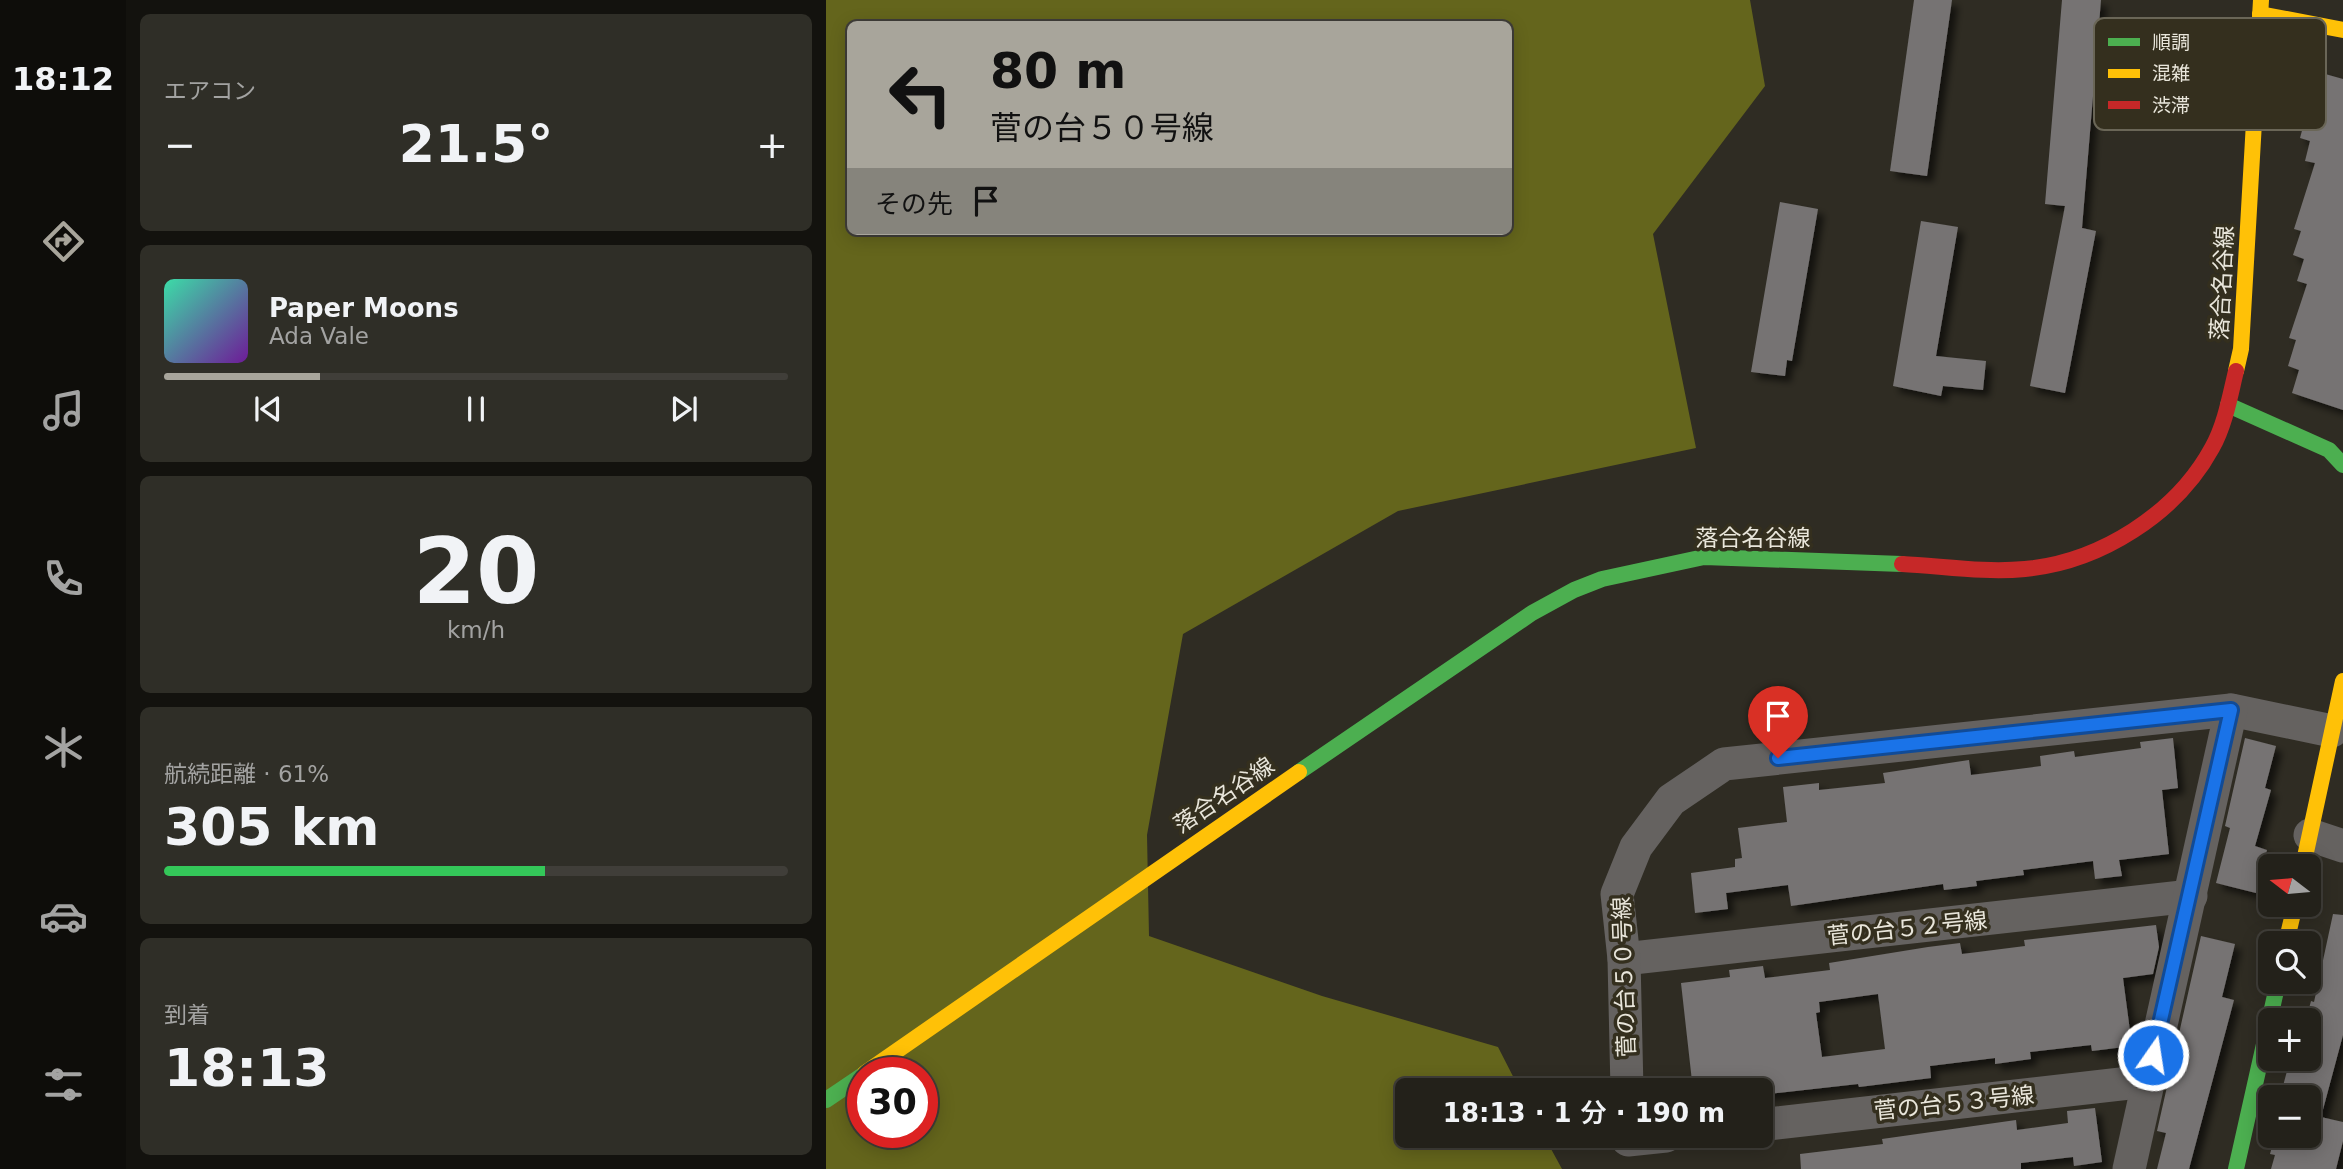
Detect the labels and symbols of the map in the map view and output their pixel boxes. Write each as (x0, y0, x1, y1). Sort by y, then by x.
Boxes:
legend (2094, 18, 2326, 130)
text: 順調 (2152, 31, 2190, 53)
text: 混雑 (2152, 62, 2190, 84)
text: 渋滞 (2152, 94, 2190, 116)
street label: 落合名谷線 (2206, 225, 2238, 341)
street label: 落合名谷線 (1696, 525, 1811, 551)
pin (1748, 686, 1808, 758)
street label: 落合名谷線 (1169, 752, 1279, 838)
north arrow (2258, 854, 2320, 917)
street label: 菅の台５０号線 (1608, 896, 1640, 1058)
street label: 菅の台５２号線 (1826, 907, 1988, 949)
position arrow (2116, 1018, 2190, 1092)
speed limit sign: 30 (847, 1057, 938, 1148)
street label: 菅の台５３号線 (1873, 1082, 2035, 1124)

